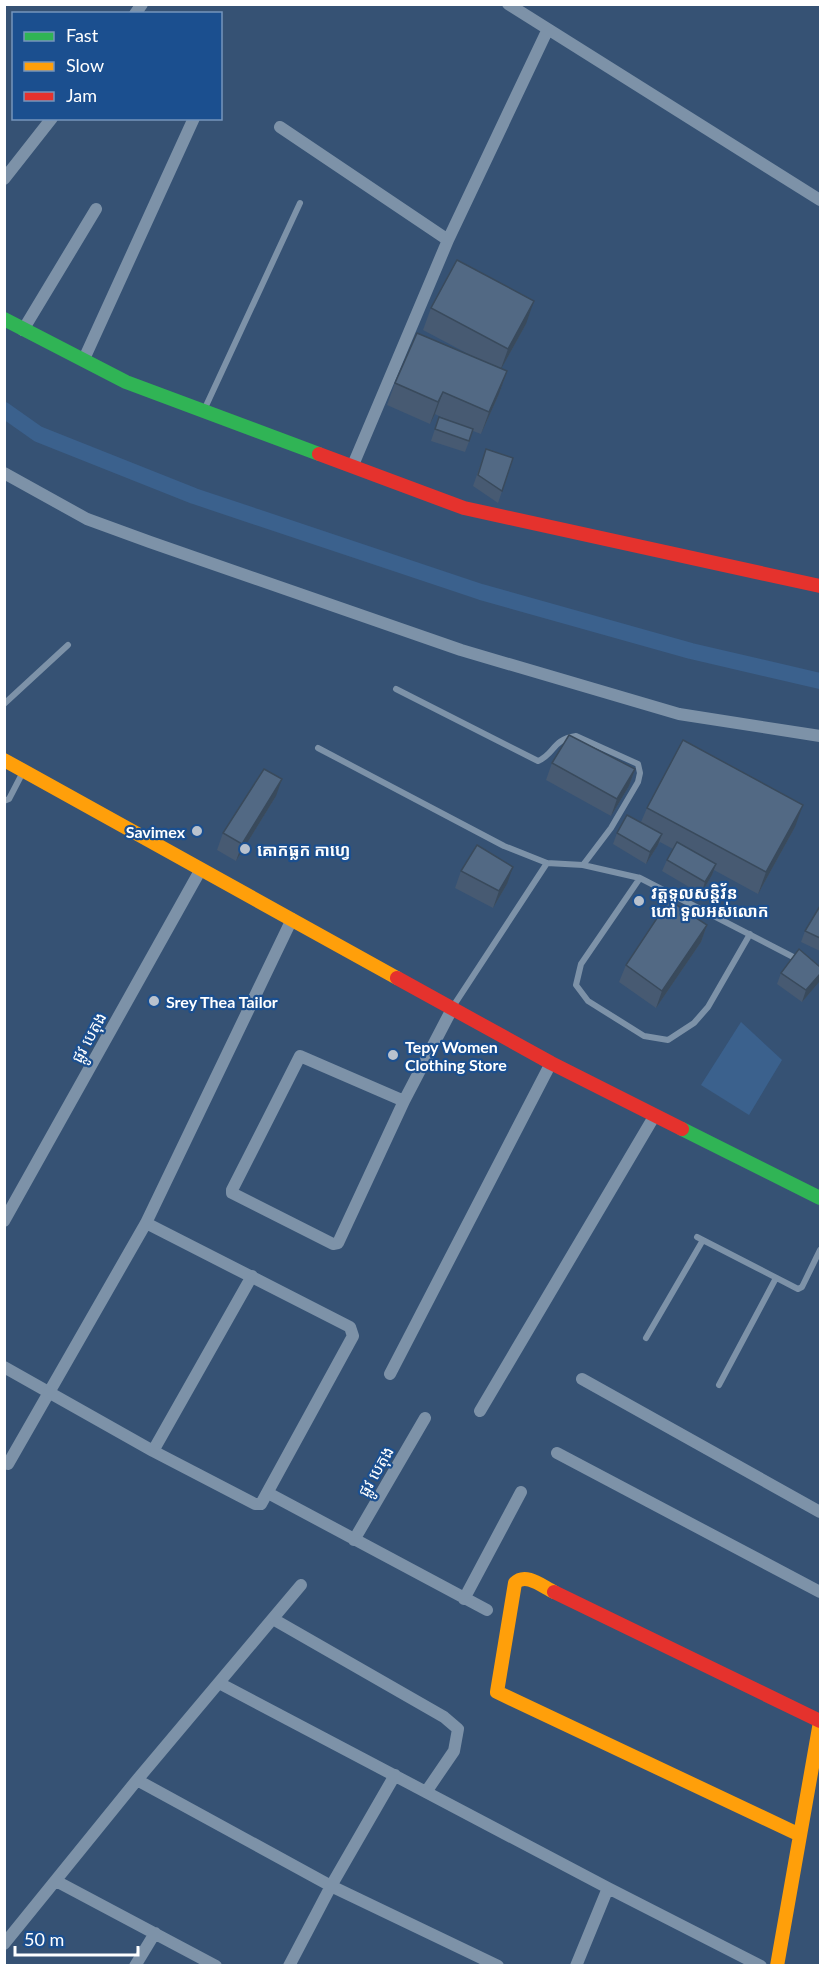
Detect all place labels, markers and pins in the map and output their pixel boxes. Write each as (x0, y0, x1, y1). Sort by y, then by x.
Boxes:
place label: Savimex (126, 822, 186, 841)
marker: Savimex (190, 824, 204, 838)
place label: គោកធ្លក កាហ្វេ (257, 840, 350, 860)
marker: គោកធ្លក កាហ្វេ (238, 842, 252, 856)
place label: វត្តទូលសន្តិវ័ន ហៅ ទួលអស់លោក (651, 882, 769, 921)
marker: វត្តទូលសន្តិវ័ន ហៅ ទួលអស់លោក (632, 894, 646, 908)
place label: Srey Thea Tailor (166, 992, 278, 1011)
marker: Srey Thea Tailor (147, 994, 161, 1008)
place label: Tepy Women Clothing Store (405, 1037, 507, 1074)
marker: Tepy Women Clothing Store (386, 1048, 400, 1062)

